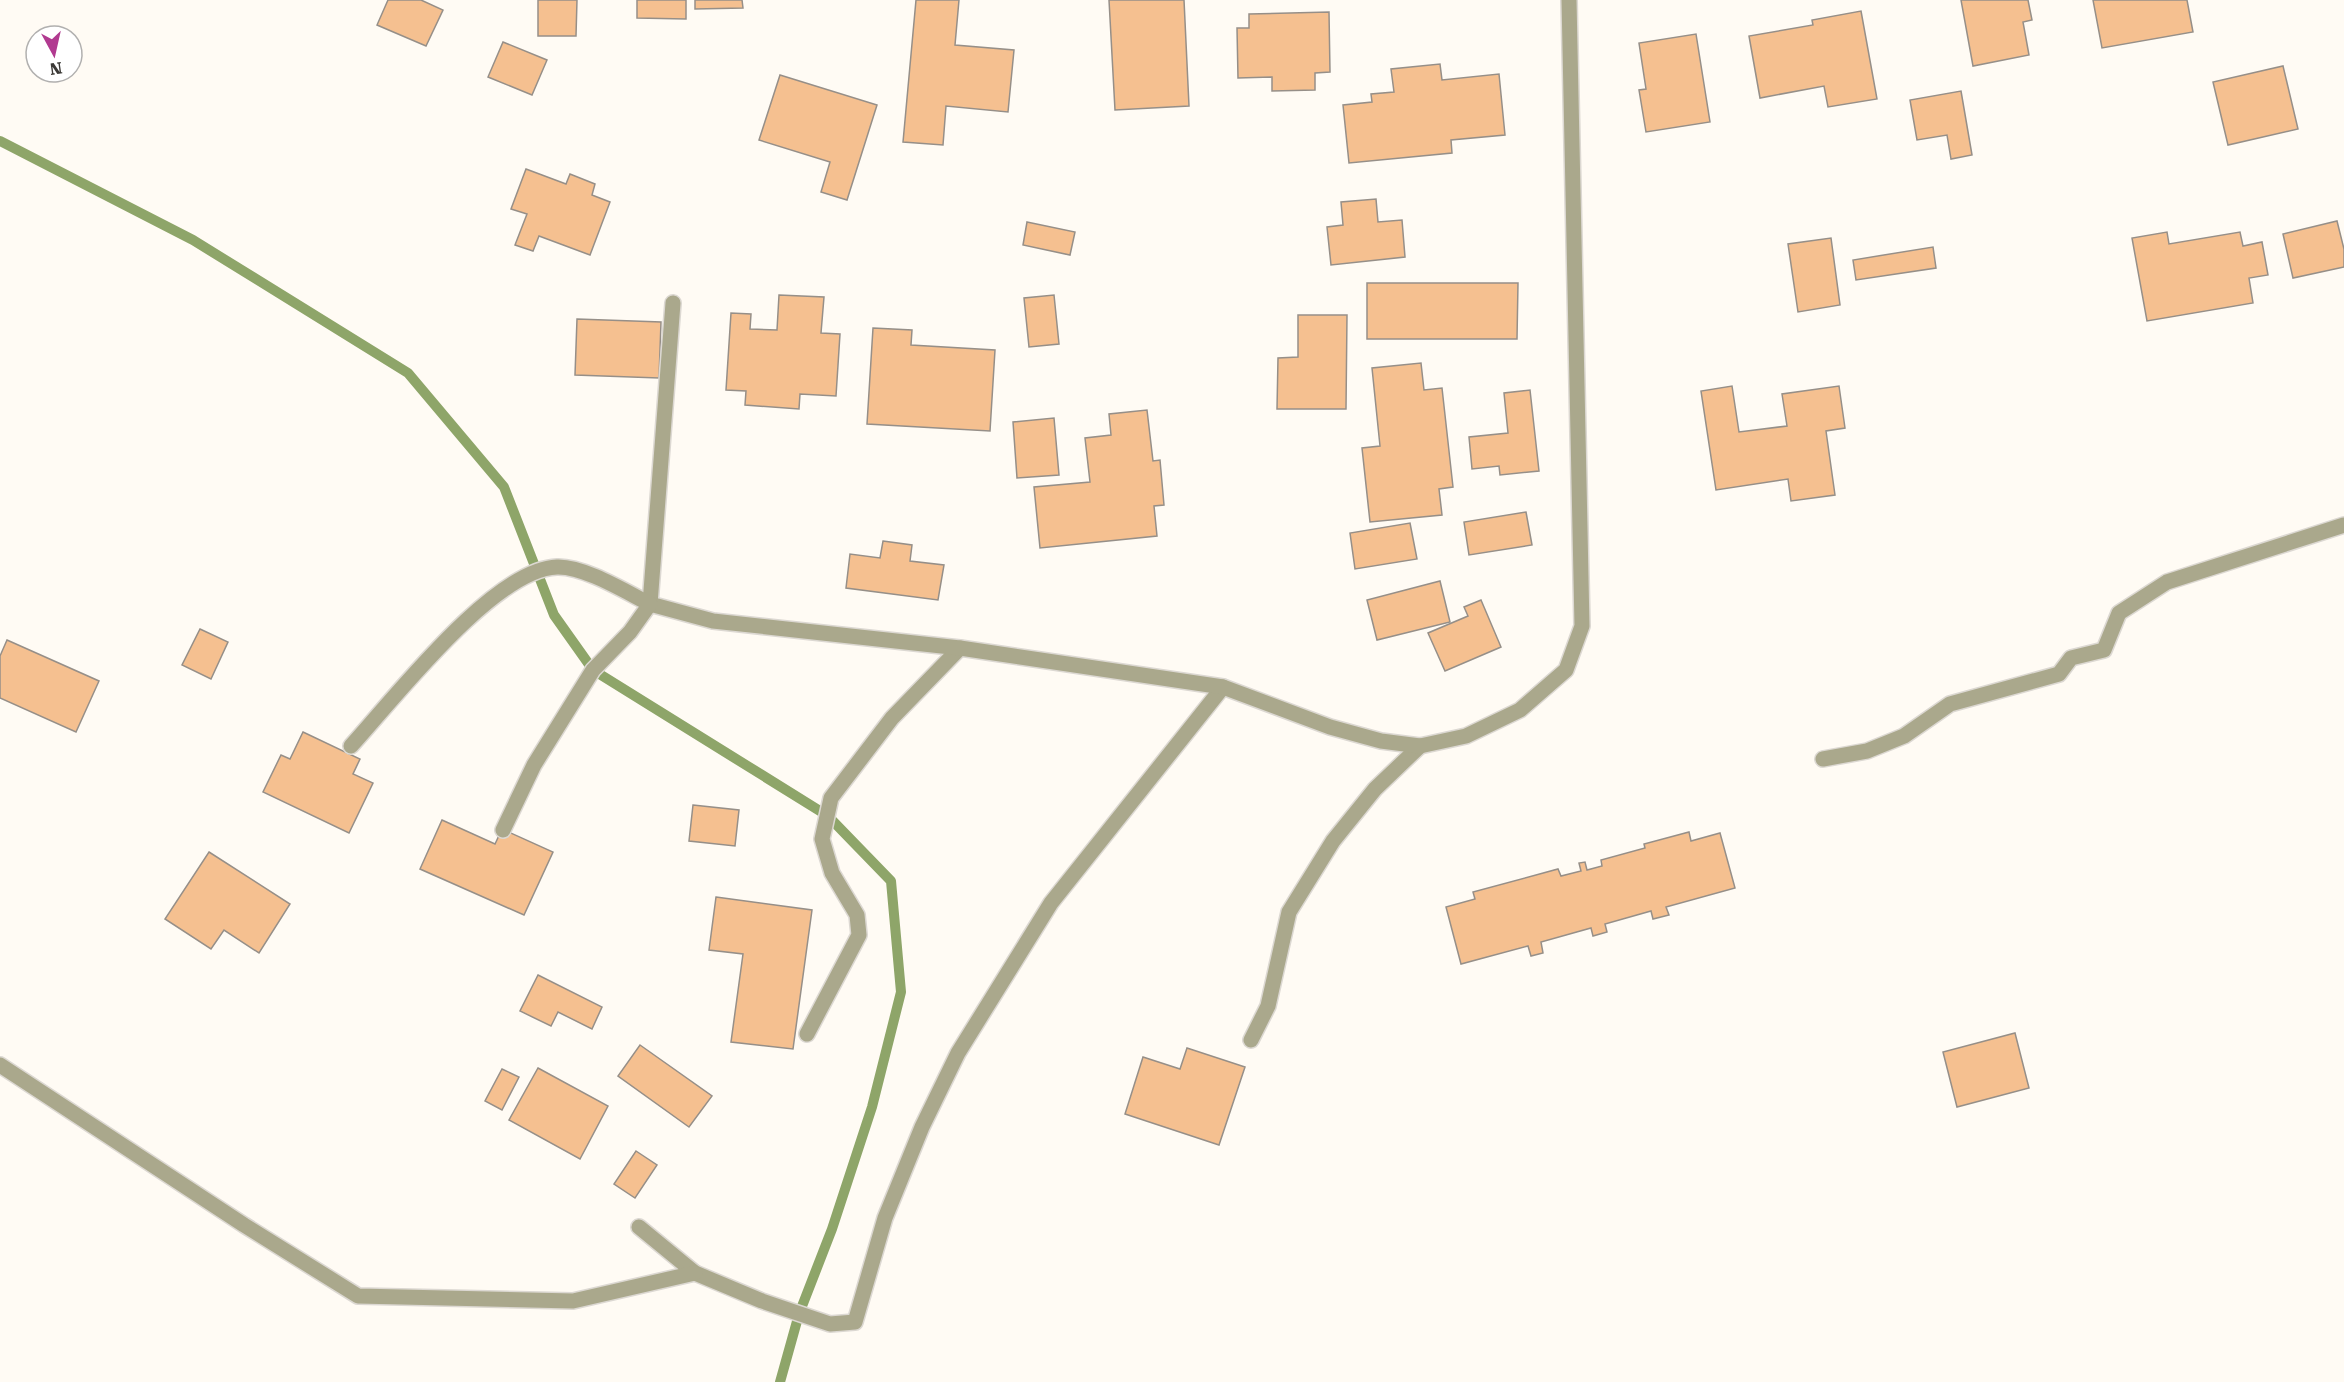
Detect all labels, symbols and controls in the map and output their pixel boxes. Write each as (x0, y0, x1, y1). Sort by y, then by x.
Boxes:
north arrow (24, 24, 84, 84)
text: N (49, 58, 63, 79)

